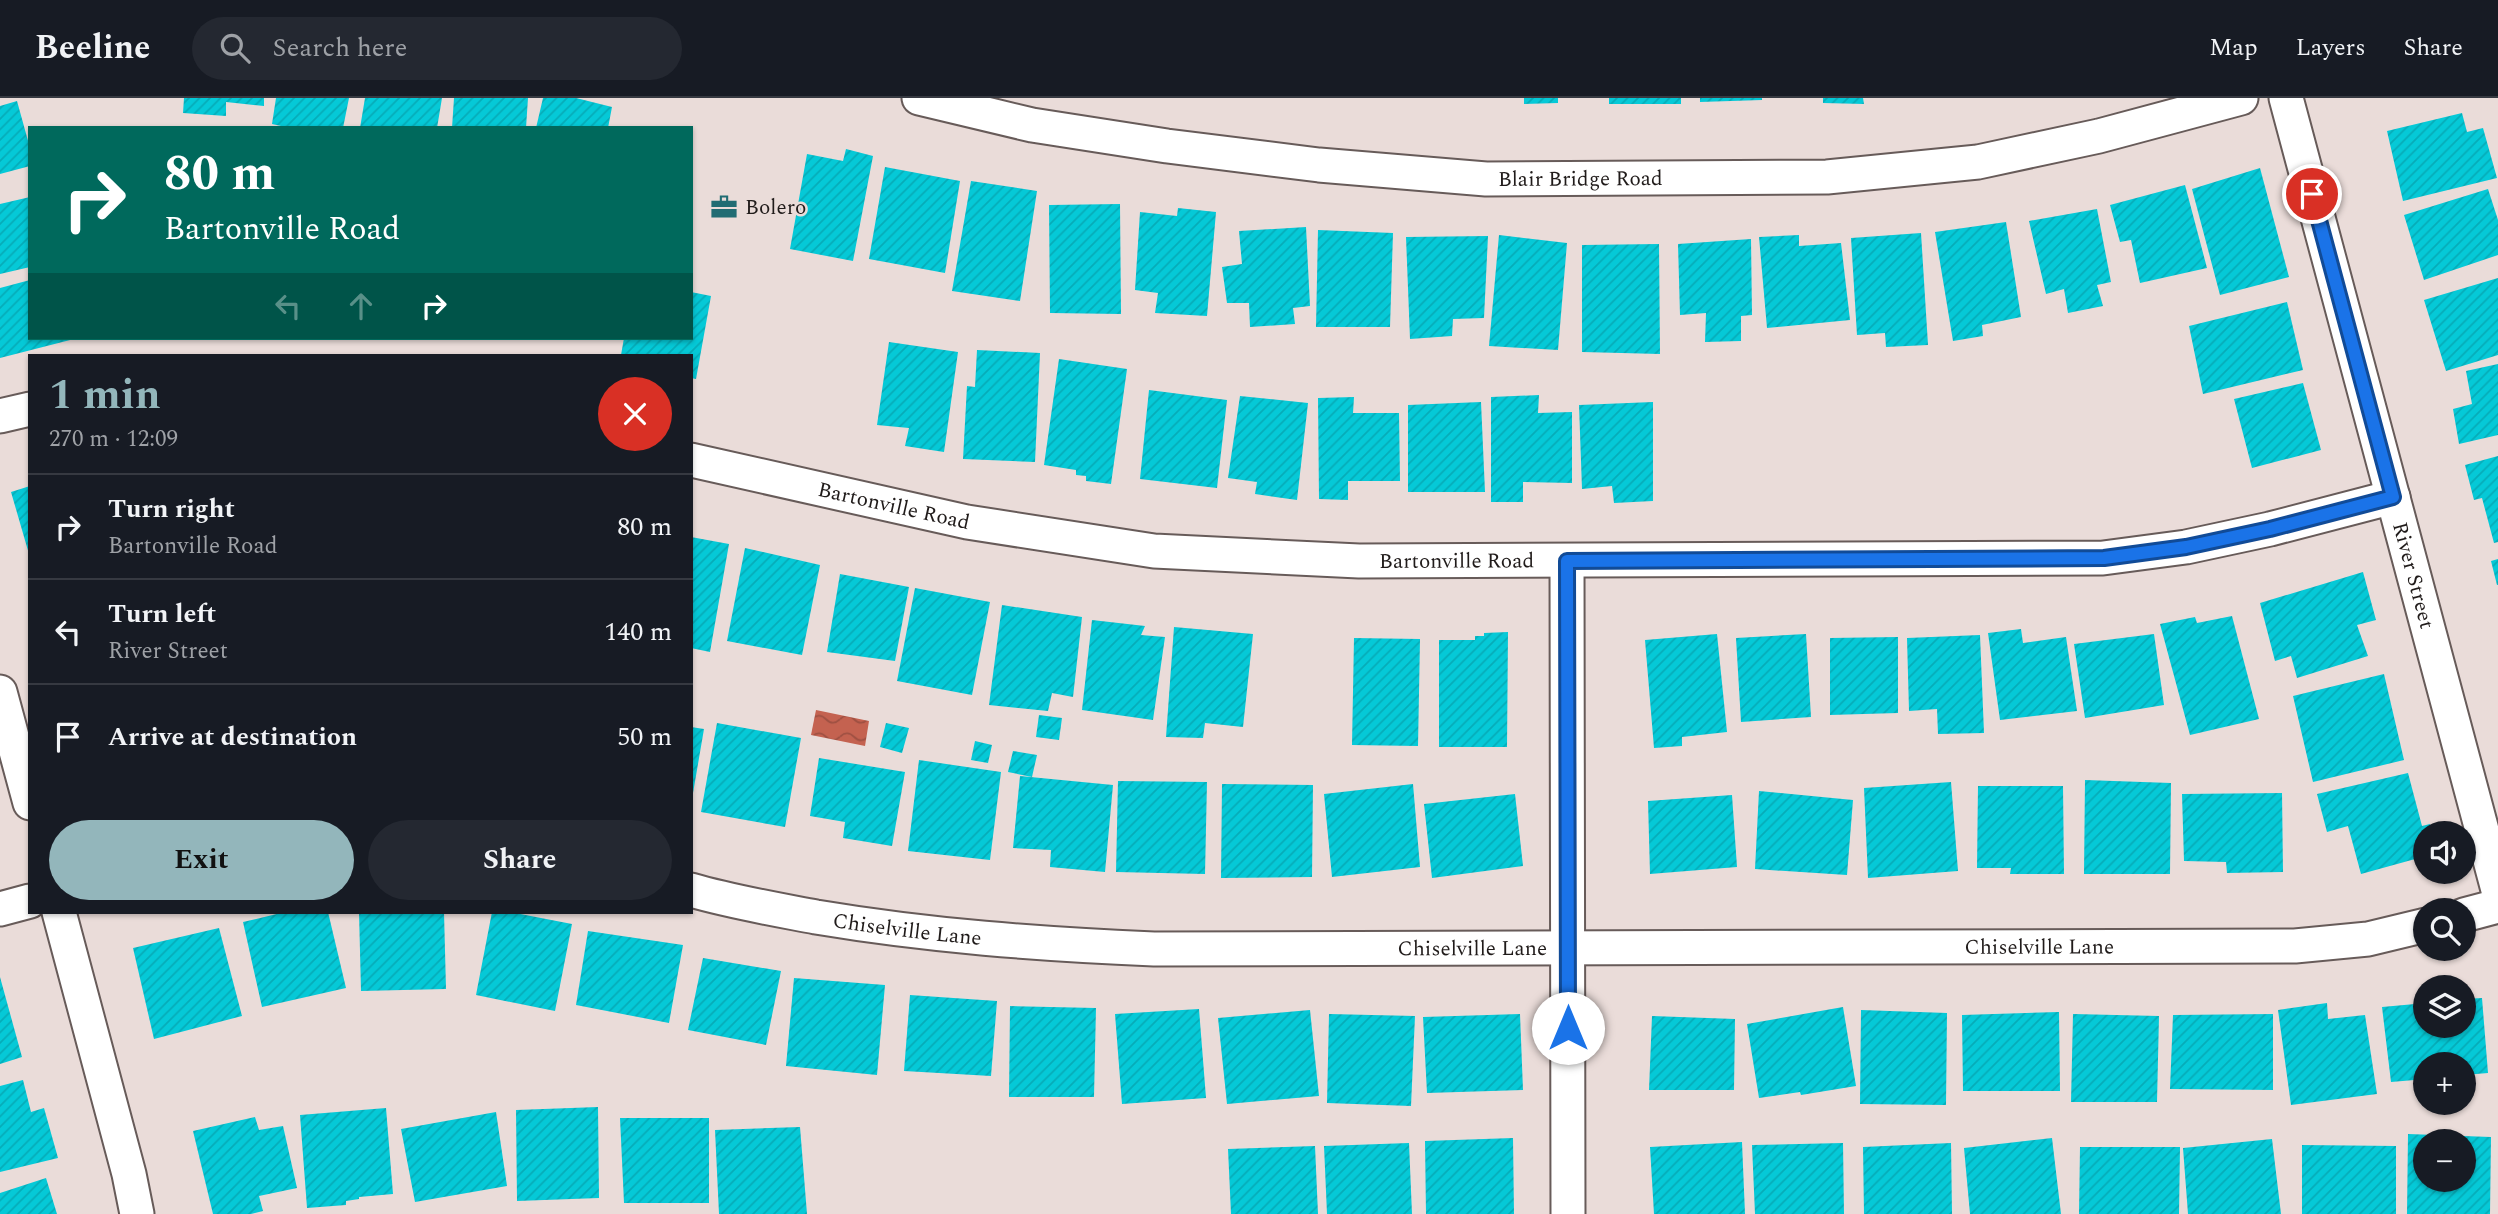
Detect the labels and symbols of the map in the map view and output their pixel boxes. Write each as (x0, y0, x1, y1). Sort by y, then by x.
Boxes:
street label: Blair Bridge Road (1498, 163, 1663, 196)
pin (2282, 164, 2342, 224)
office icon: Bolero (709, 192, 739, 222)
place label: Bolero (745, 192, 806, 224)
street label: Bartonville Road (815, 474, 973, 539)
street label: River Street (2383, 518, 2442, 632)
street label: Bartonville Road (1379, 545, 1534, 578)
street label: Chiselville Lane (830, 905, 983, 955)
street label: Chiselville Lane (1964, 931, 2114, 964)
street label: Chiselville Lane (1397, 933, 1547, 965)
position arrow (1531, 991, 1605, 1065)

